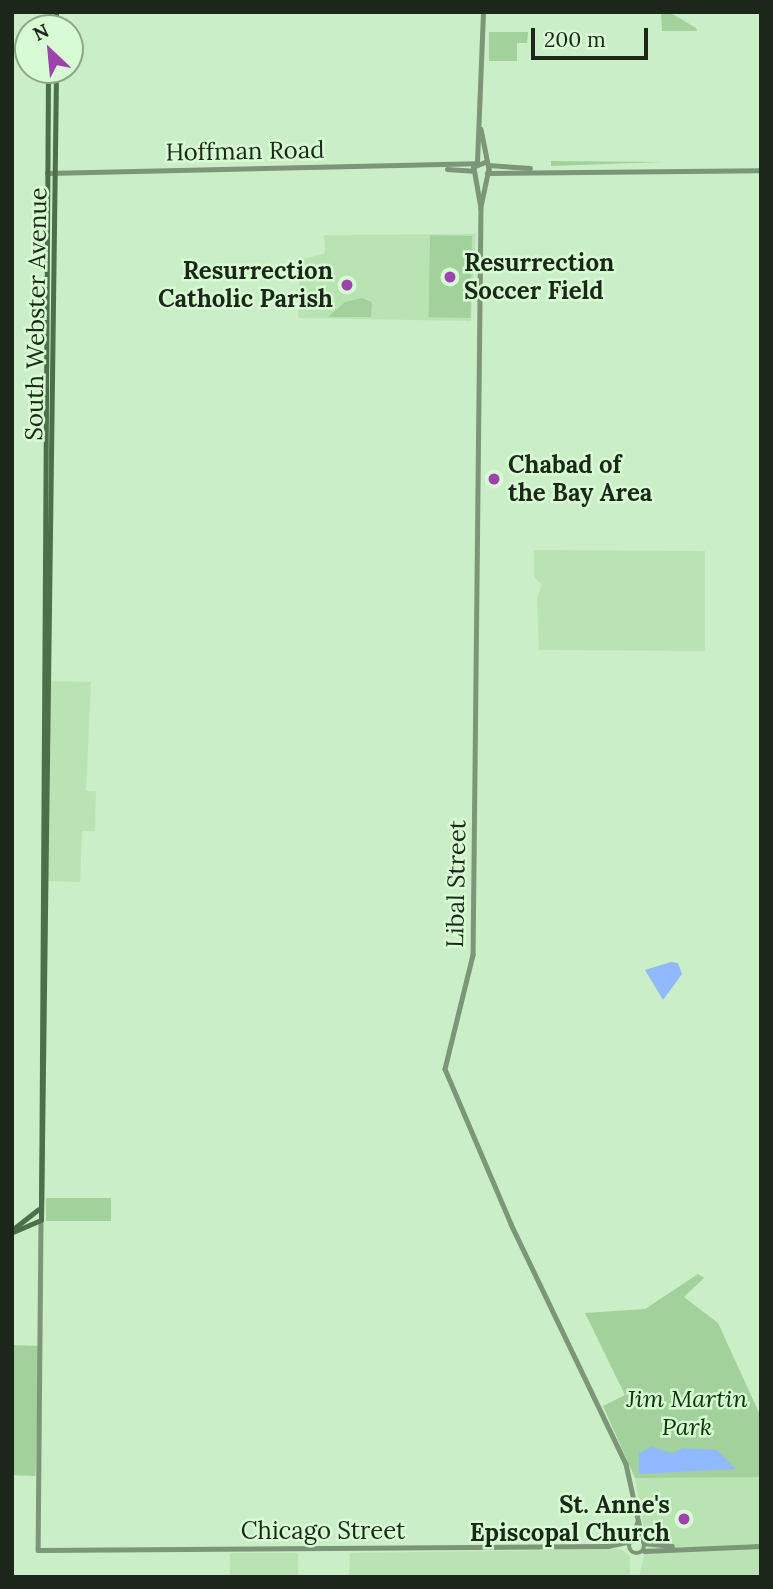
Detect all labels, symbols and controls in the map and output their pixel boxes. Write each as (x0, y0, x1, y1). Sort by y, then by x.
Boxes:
north arrow (14, 14, 84, 84)
scale bar (535, 14, 652, 58)
text: N (29, 18, 53, 46)
text: 200 m (544, 26, 606, 53)
street label: Hoffman Road (165, 135, 325, 167)
street label: South Webster Avenue (19, 187, 53, 441)
place label: Resurrection Soccer Field (464, 249, 614, 305)
place label: Resurrection Catholic Parish (158, 257, 333, 313)
marker: Resurrection Soccer Field (442, 269, 458, 285)
marker: Resurrection Catholic Parish (339, 277, 355, 293)
place label: Chabad of the Bay Area (508, 451, 652, 507)
marker: Chabad of the Bay Area (486, 471, 502, 487)
street label: Libal Street (440, 820, 472, 948)
park label: Jim Martin Park (626, 1385, 748, 1441)
place label: St. Anne's Episcopal Church (470, 1491, 670, 1547)
marker: St. Anne's Episcopal Church (676, 1511, 692, 1527)
street label: Chicago Street (241, 1517, 405, 1545)

